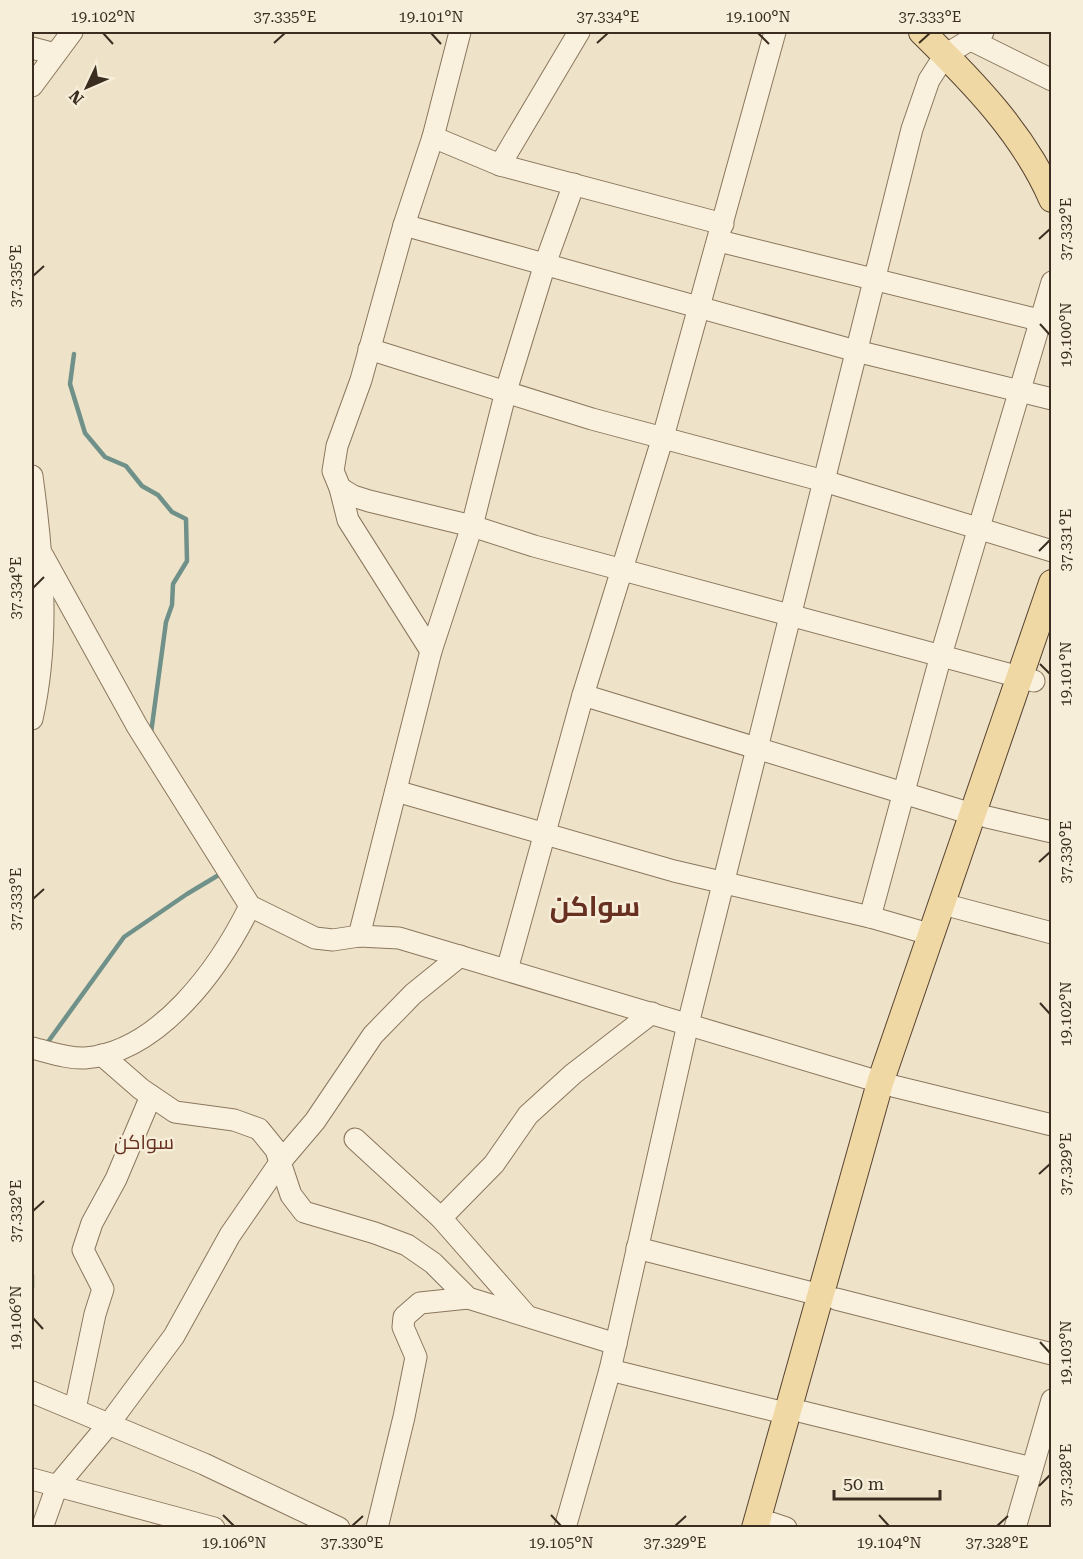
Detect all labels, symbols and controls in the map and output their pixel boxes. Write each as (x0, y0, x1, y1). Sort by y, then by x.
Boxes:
text: 19.102°N (70, 8, 136, 26)
text: 37.335°E (254, 8, 316, 26)
text: 19.101°N (398, 8, 464, 26)
text: 37.334°E (577, 8, 639, 26)
text: 19.100°N (725, 8, 791, 26)
text: 37.333°E (899, 8, 961, 26)
north arrow (57, 57, 117, 117)
text: N (65, 86, 88, 108)
text: 37.332°E (1057, 198, 1075, 260)
text: 37.335°E (7, 245, 25, 307)
text: 19.100°N (1057, 302, 1075, 368)
text: 37.331°E (1057, 509, 1075, 571)
text: 37.334°E (7, 557, 25, 619)
text: 19.101°N (1057, 641, 1075, 707)
text: 37.330°E (1057, 821, 1075, 883)
text: 37.333°E (7, 868, 25, 930)
district label: سواكن (550, 890, 640, 923)
text: 19.102°N (1057, 981, 1075, 1047)
district label: سواكن (114, 1130, 174, 1155)
text: 37.329°E (1057, 1133, 1075, 1195)
text: 37.332°E (7, 1180, 25, 1242)
text: 19.106°N (7, 1285, 25, 1351)
text: 19.103°N (1057, 1320, 1075, 1386)
text: 37.328°E (1057, 1444, 1075, 1506)
scale bar (834, 1463, 940, 1501)
text: 50 m (843, 1473, 884, 1494)
text: 19.106°N (201, 1534, 267, 1552)
text: 37.330°E (321, 1534, 383, 1552)
text: 19.105°N (528, 1534, 594, 1552)
text: 37.329°E (644, 1534, 706, 1552)
text: 19.104°N (856, 1534, 922, 1552)
text: 37.328°E (966, 1534, 1028, 1552)

